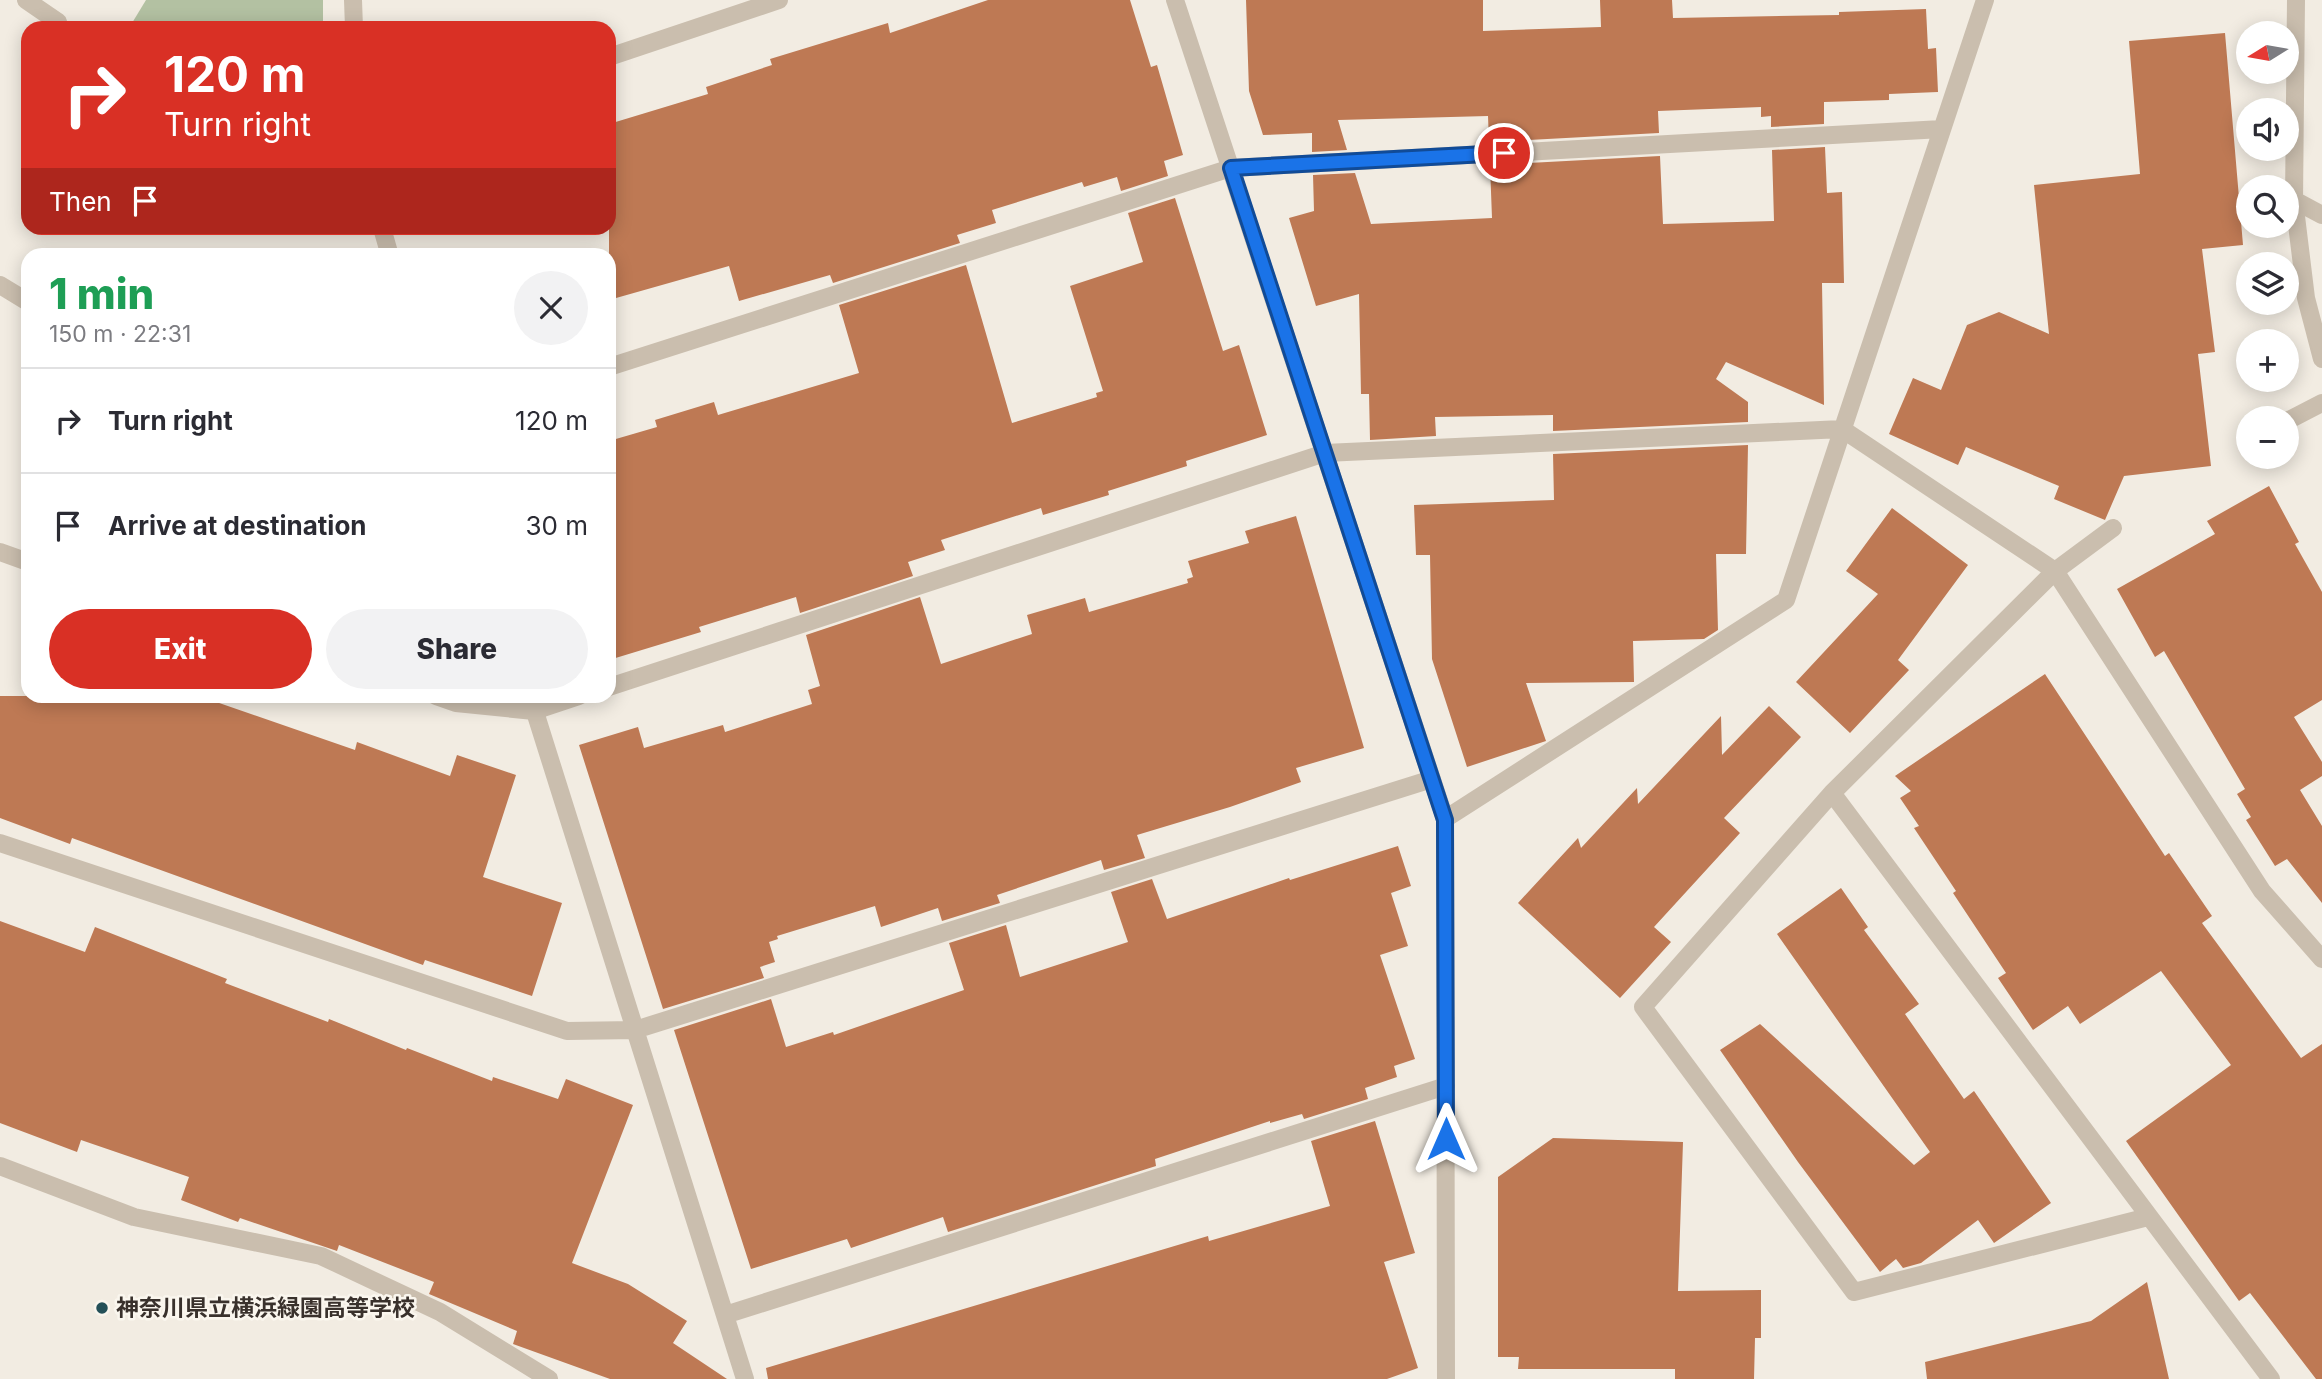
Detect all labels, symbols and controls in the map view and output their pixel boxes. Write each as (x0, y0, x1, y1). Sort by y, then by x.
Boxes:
north arrow (2236, 21, 2300, 84)
map controls (2236, 21, 2299, 469)
text: 120 m (164, 45, 305, 104)
icon: right (49, 49, 140, 140)
button: sound (2236, 98, 2299, 161)
text: Turn right (164, 105, 311, 144)
pin (1474, 123, 1534, 183)
icon: arrive (1485, 134, 1523, 172)
button: search (2236, 175, 2299, 238)
icon: arrive (126, 182, 164, 220)
text: Then (49, 186, 112, 217)
button: layers (2236, 252, 2299, 315)
text: 1 min (49, 268, 154, 319)
button: close (514, 271, 588, 345)
text: 150 m · 22:31 (49, 320, 191, 348)
button: + (2236, 329, 2299, 392)
icon: right (49, 402, 87, 440)
text: Turn right (108, 405, 233, 436)
text: 120 m (515, 405, 588, 436)
button: − (2236, 406, 2299, 469)
icon: arrive (49, 507, 87, 545)
text: Arrive at destination (108, 510, 367, 541)
text: 30 m (525, 510, 588, 541)
button: Exit (49, 609, 312, 689)
button: Share (326, 609, 588, 689)
position arrow (1409, 1102, 1483, 1176)
place label: 神奈川県立横浜緑園高等学校 (116, 1294, 415, 1322)
marker: 神奈川県立横浜緑園高等学校 (94, 1300, 110, 1316)

